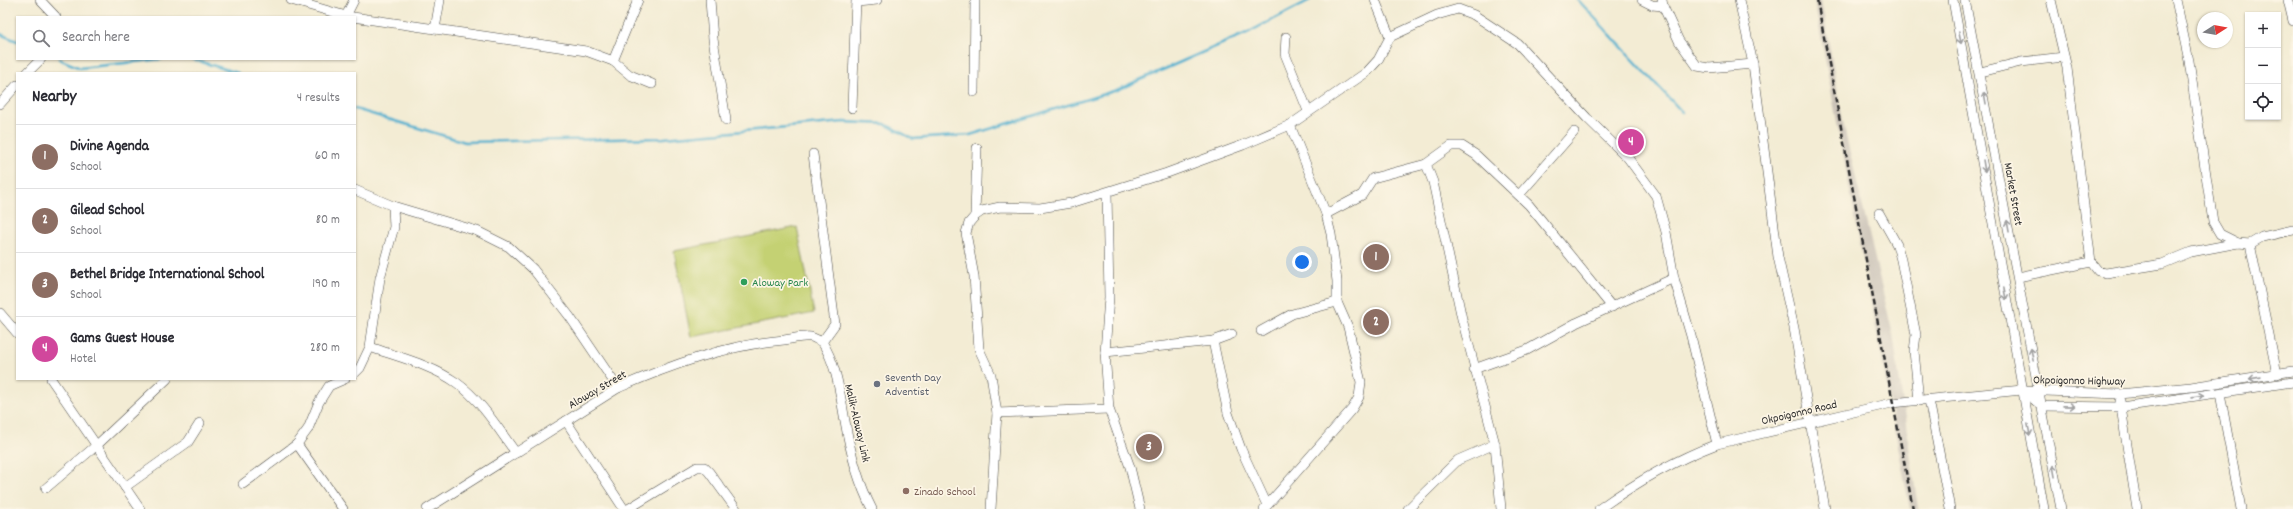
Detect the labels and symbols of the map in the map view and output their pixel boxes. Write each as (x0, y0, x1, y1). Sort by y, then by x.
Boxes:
north arrow (2197, 12, 2233, 48)
one-way arrow (1956, 31, 1964, 44)
one-way arrow (1980, 92, 1988, 105)
pin: 4 (1618, 127, 1644, 157)
one-way arrow (1980, 159, 1988, 172)
street label: Market Street (1999, 161, 2027, 228)
one-way arrow (2004, 220, 2012, 233)
pin: 1 (1363, 242, 1389, 272)
your location (1292, 252, 1312, 272)
place label: Aloway Park (752, 275, 808, 292)
marker: Aloway Park (739, 277, 749, 287)
one-way arrow (2002, 288, 2010, 301)
pin: 2 (1363, 307, 1389, 337)
one-way arrow (2028, 348, 2036, 361)
street label: Aloway Street (565, 366, 631, 414)
place label: Seventh Day Adventist (885, 370, 942, 401)
street label: Okpoigonno Highway (2033, 372, 2126, 391)
one-way arrow (2249, 374, 2262, 382)
marker: Seventh Day Adventist (872, 379, 882, 389)
street label: Malik-Aloway Link (839, 382, 874, 464)
one-way arrow (2192, 392, 2205, 400)
street label: Okpoigonno Road (1760, 397, 1839, 430)
one-way arrow (2062, 402, 2075, 410)
one-way arrow (2025, 423, 2033, 436)
pin: 3 (1136, 432, 1162, 462)
one-way arrow (2049, 465, 2057, 478)
place label: Zinado School (914, 484, 976, 501)
marker: Zinado School (901, 486, 911, 496)

